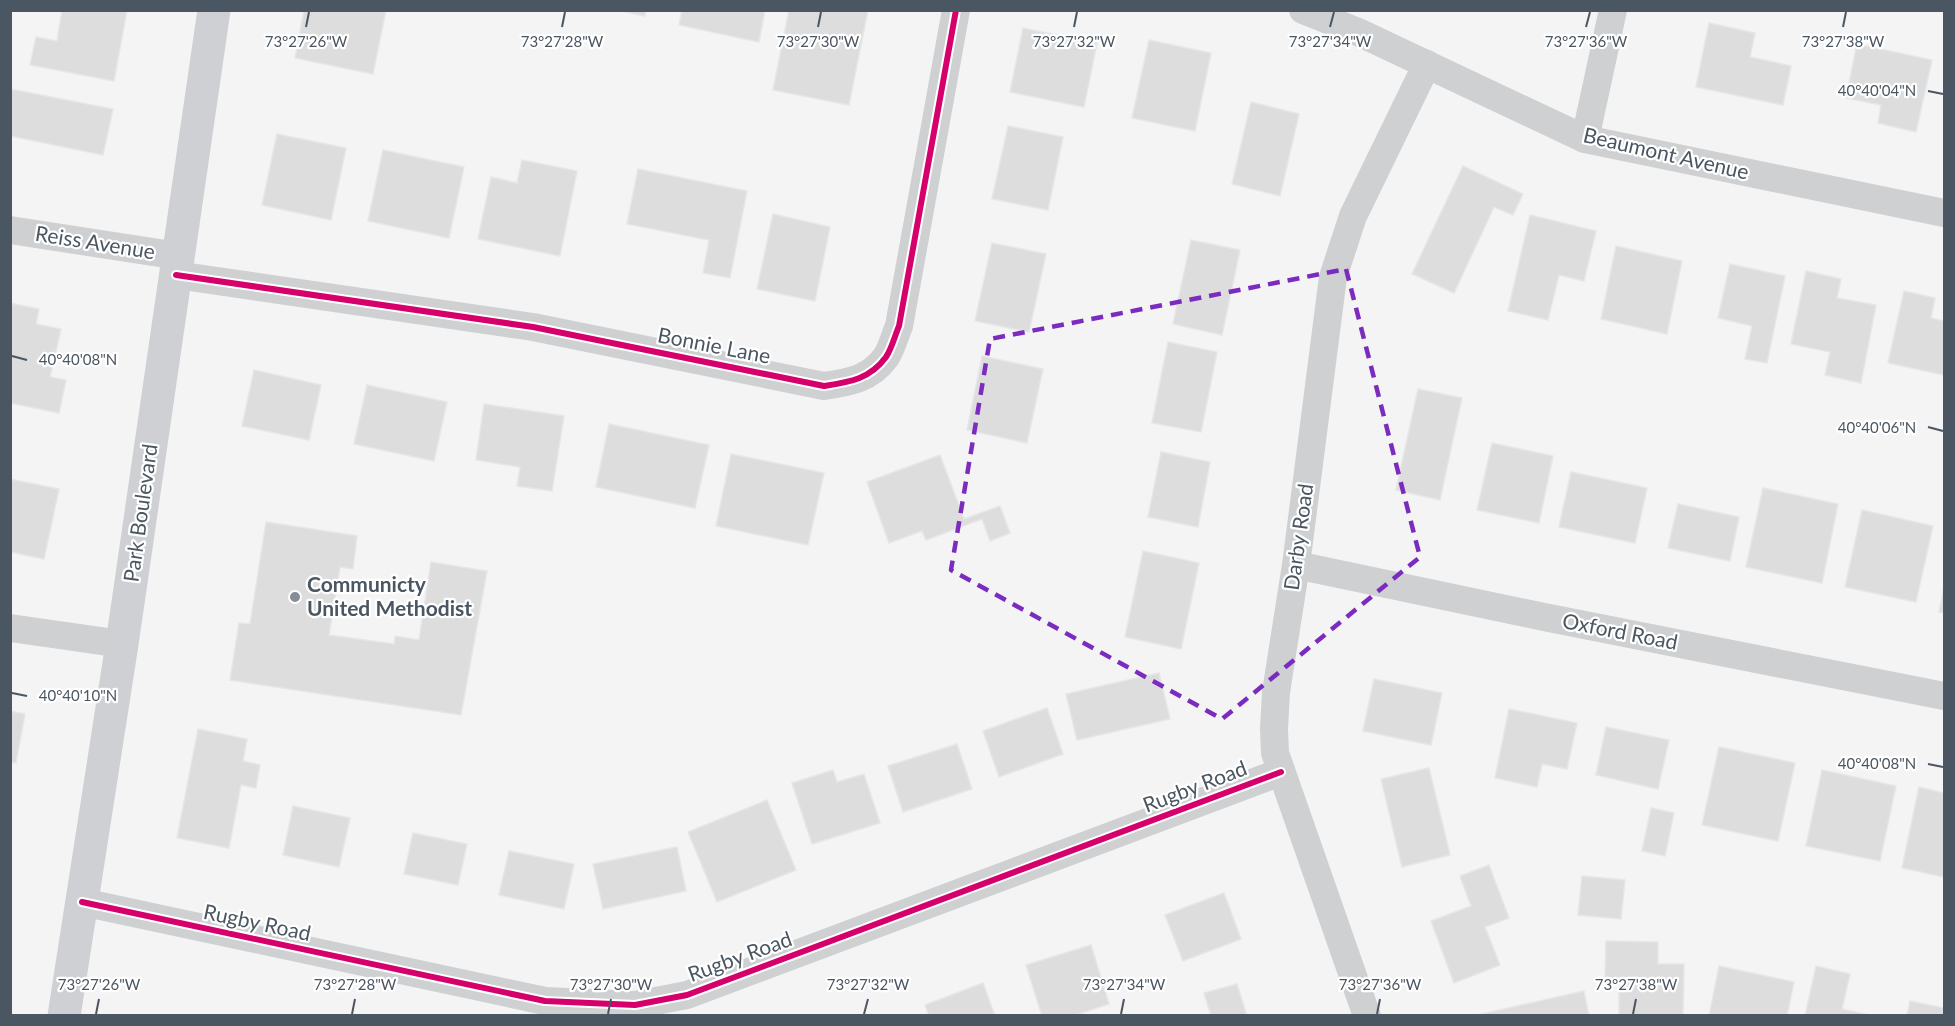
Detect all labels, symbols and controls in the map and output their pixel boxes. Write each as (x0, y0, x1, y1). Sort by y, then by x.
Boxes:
text: 73°27'26"W (265, 32, 348, 50)
text: 73°27'28"W (521, 32, 604, 50)
text: 73°27'30"W (777, 32, 860, 50)
text: 73°27'32"W (1033, 32, 1116, 50)
text: 73°27'34"W (1289, 32, 1372, 50)
text: 73°27'36"W (1545, 32, 1628, 50)
text: 73°27'38"W (1802, 32, 1885, 50)
text: 40°40'04"N (1838, 81, 1916, 99)
street label: Beaumont Avenue (1581, 121, 1752, 184)
street label: Reiss Avenue (34, 220, 157, 263)
street label: Bonnie Lane (656, 321, 773, 368)
text: 40°40'08"N (39, 350, 117, 368)
text: 40°40'06"N (1838, 418, 1916, 436)
street label: Park Boulevard (117, 442, 162, 584)
street label: Darby Road (1278, 482, 1317, 592)
place label: Communicty United Methodist (307, 571, 472, 620)
marker: Communicty United Methodist (288, 590, 302, 604)
street label: Oxford Road (1561, 607, 1680, 654)
text: 40°40'10"N (39, 686, 117, 704)
street label: Rugby Road (1139, 754, 1250, 817)
text: 40°40'08"N (1838, 754, 1916, 772)
street label: Rugby Road (201, 898, 313, 945)
street label: Rugby Road (684, 925, 795, 986)
text: 73°27'26"W (58, 975, 141, 993)
text: 73°27'28"W (314, 975, 397, 993)
text: 73°27'30"W (570, 975, 653, 993)
text: 73°27'32"W (827, 975, 910, 993)
text: 73°27'34"W (1083, 975, 1166, 993)
text: 73°27'36"W (1339, 975, 1422, 993)
text: 73°27'38"W (1595, 975, 1678, 993)

